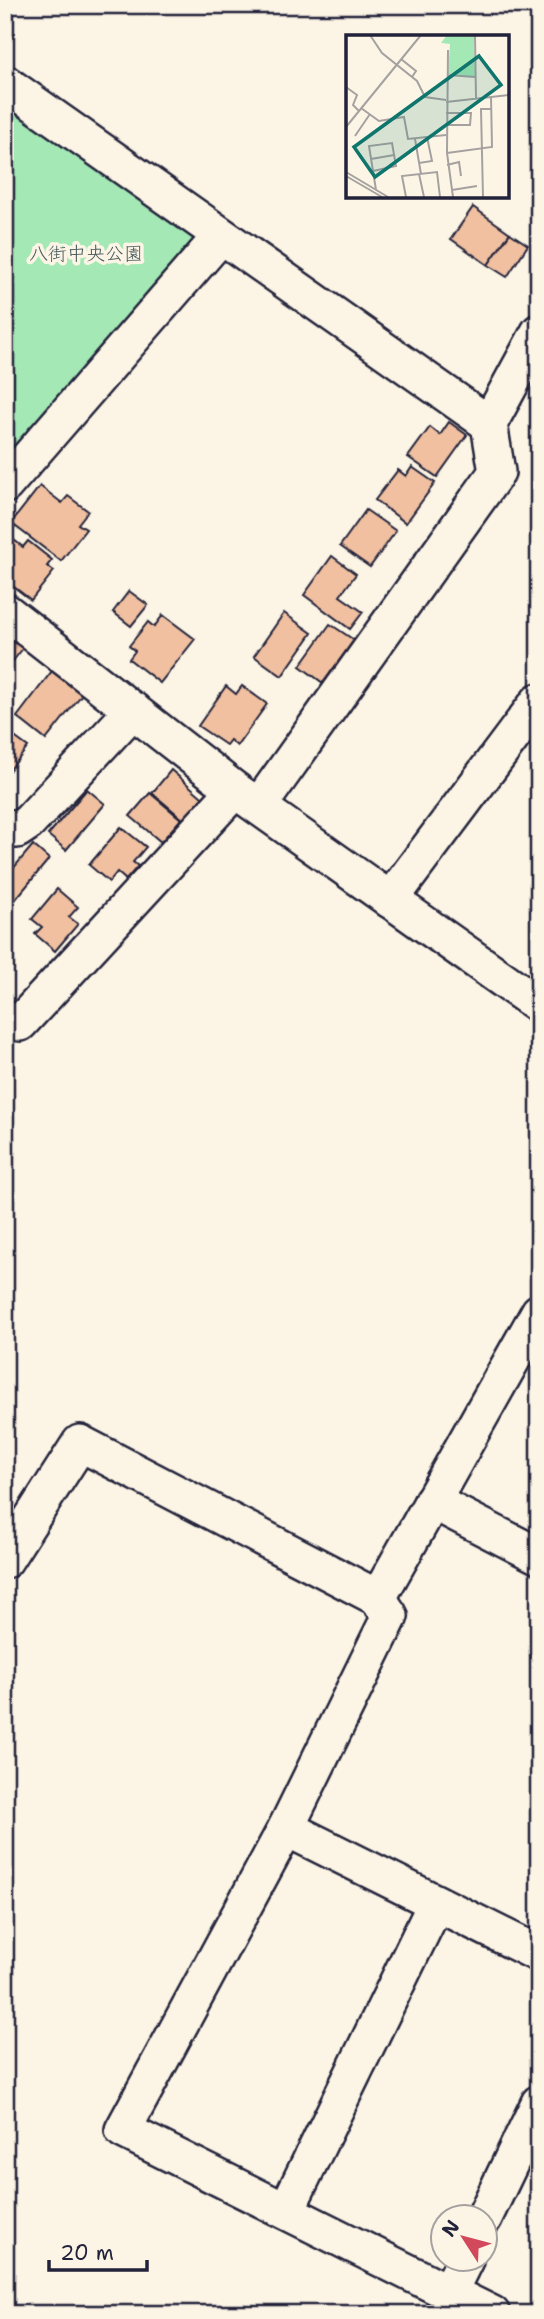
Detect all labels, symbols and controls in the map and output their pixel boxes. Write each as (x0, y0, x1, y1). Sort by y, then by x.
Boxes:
inset map (346, 35, 509, 198)
park label: 八街中央公園 (29, 241, 143, 266)
north arrow (428, 2204, 498, 2274)
text: N (436, 2215, 465, 2242)
scale bar (49, 2228, 147, 2272)
text: 20 m (60, 2239, 114, 2267)

